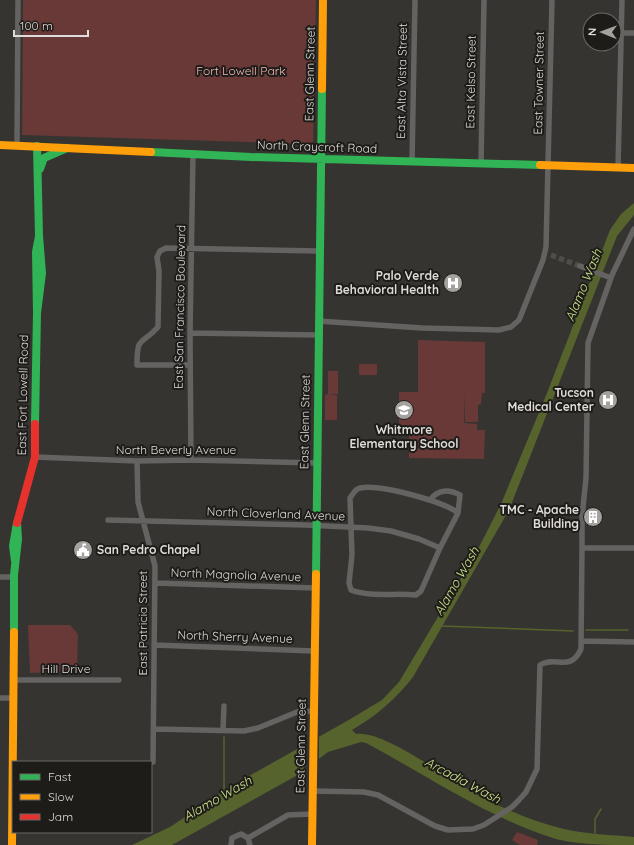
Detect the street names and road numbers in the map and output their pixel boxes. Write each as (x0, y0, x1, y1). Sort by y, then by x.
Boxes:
street label: East Alta Vista Street (393, 23, 410, 139)
street label: East Glenn Street (301, 26, 318, 121)
street label: East Towner Street (530, 31, 547, 135)
street label: East Kelso Street (462, 35, 479, 129)
street label: North Craycroft Road (257, 137, 377, 156)
street label: East San Francisco Boulevard (171, 225, 188, 389)
street label: East Fort Lowell Road (14, 334, 31, 456)
street label: East Glenn Street (296, 374, 313, 469)
street label: North Beverly Avenue (116, 442, 237, 457)
street label: North Cloverland Avenue (206, 504, 346, 523)
street label: North Magnolia Avenue (171, 565, 302, 584)
street label: East Patricia Street (135, 571, 150, 675)
street label: North Sherry Avenue (177, 627, 293, 646)
street label: Hill Drive (42, 661, 91, 676)
street label: East Glenn Street (292, 698, 309, 793)

